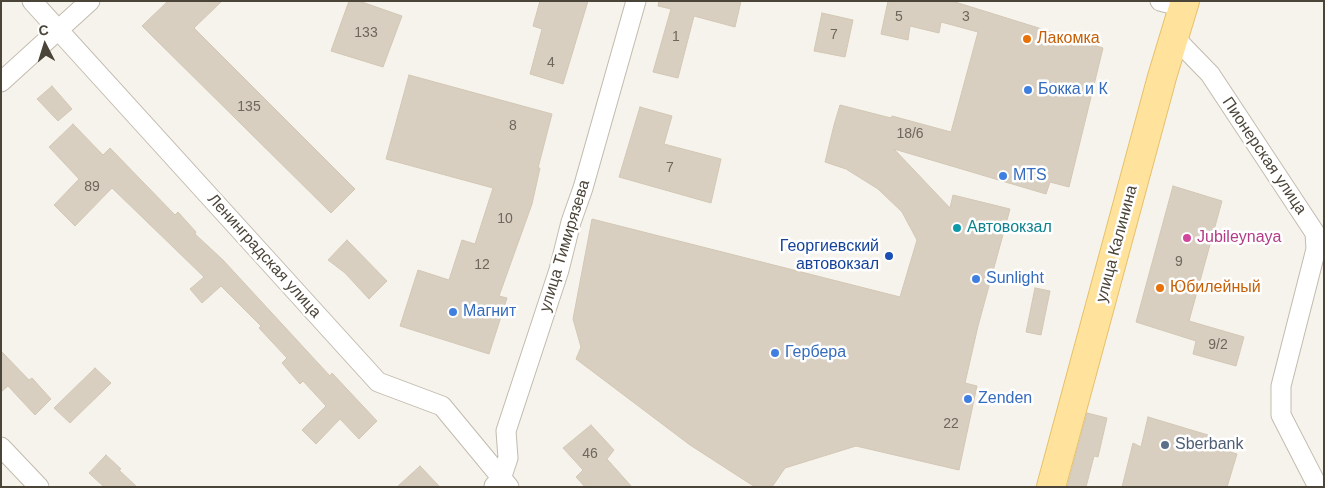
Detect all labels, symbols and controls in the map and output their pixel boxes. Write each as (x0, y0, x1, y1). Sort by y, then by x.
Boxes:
house number: 5 (895, 9, 903, 25)
house number: 3 (962, 9, 970, 25)
north arrow (20, 20, 70, 70)
text: С (38, 22, 49, 38)
house number: 133 (354, 25, 378, 41)
house number: 7 (830, 27, 838, 43)
house number: 1 (672, 29, 680, 45)
place label: Лакомка (1037, 29, 1100, 49)
marker: Лакомка (1021, 33, 1033, 45)
house number: 4 (547, 55, 555, 71)
place label: Бокка и К (1038, 80, 1108, 100)
marker: Бокка и К (1022, 84, 1034, 96)
street label: Пионерская улица (1218, 94, 1310, 218)
house number: 135 (237, 99, 261, 115)
house number: 8 (509, 118, 517, 134)
house number: 18/6 (896, 126, 924, 142)
house number: 7 (666, 160, 674, 176)
place label: MTS (1013, 166, 1047, 186)
marker: MTS (997, 170, 1009, 182)
street label: улица Тимирязева (536, 178, 594, 314)
house number: 89 (84, 179, 100, 195)
street label: улица Калинина (1092, 183, 1142, 305)
street label: Ленинградская улица (203, 190, 325, 322)
house number: 10 (497, 211, 513, 227)
place label: Автовокзал (967, 218, 1052, 238)
marker: Автовокзал (951, 222, 963, 234)
place label: Jubileynaya (1197, 228, 1282, 248)
marker: Jubileynaya (1181, 232, 1193, 244)
place label: Георгиевский автовокзал (780, 237, 879, 275)
marker: Георгиевский автовокзал (883, 250, 895, 262)
house number: 9 (1175, 254, 1183, 270)
house number: 12 (474, 257, 490, 273)
place label: Sunlight (986, 269, 1044, 289)
marker: Sunlight (970, 273, 982, 285)
place label: Юбилейный (1170, 278, 1261, 298)
marker: Юбилейный (1154, 282, 1166, 294)
place label: Магнит (463, 302, 516, 322)
marker: Магнит (447, 306, 459, 318)
house number: 9/2 (1208, 337, 1228, 353)
place label: Гербера (785, 343, 846, 363)
marker: Гербера (769, 347, 781, 359)
place label: Zenden (978, 389, 1032, 409)
marker: Zenden (962, 393, 974, 405)
house number: 22 (943, 416, 959, 432)
place label: Sberbank (1175, 435, 1243, 455)
marker: Sberbank (1159, 439, 1171, 451)
house number: 46 (582, 446, 598, 462)

